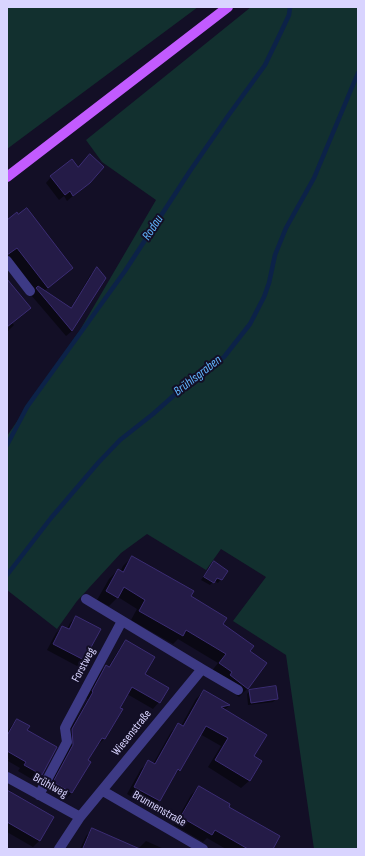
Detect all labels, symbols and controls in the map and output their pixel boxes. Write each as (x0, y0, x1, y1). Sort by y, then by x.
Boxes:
water label: Rodau (139, 212, 167, 244)
water label: Brühlsgraben (171, 352, 225, 400)
street label: Forstweg (69, 645, 99, 685)
street label: Wiesenstraße (109, 707, 155, 759)
street label: Brühlweg (30, 771, 70, 801)
street label: Brunnenstraße (130, 788, 188, 830)

